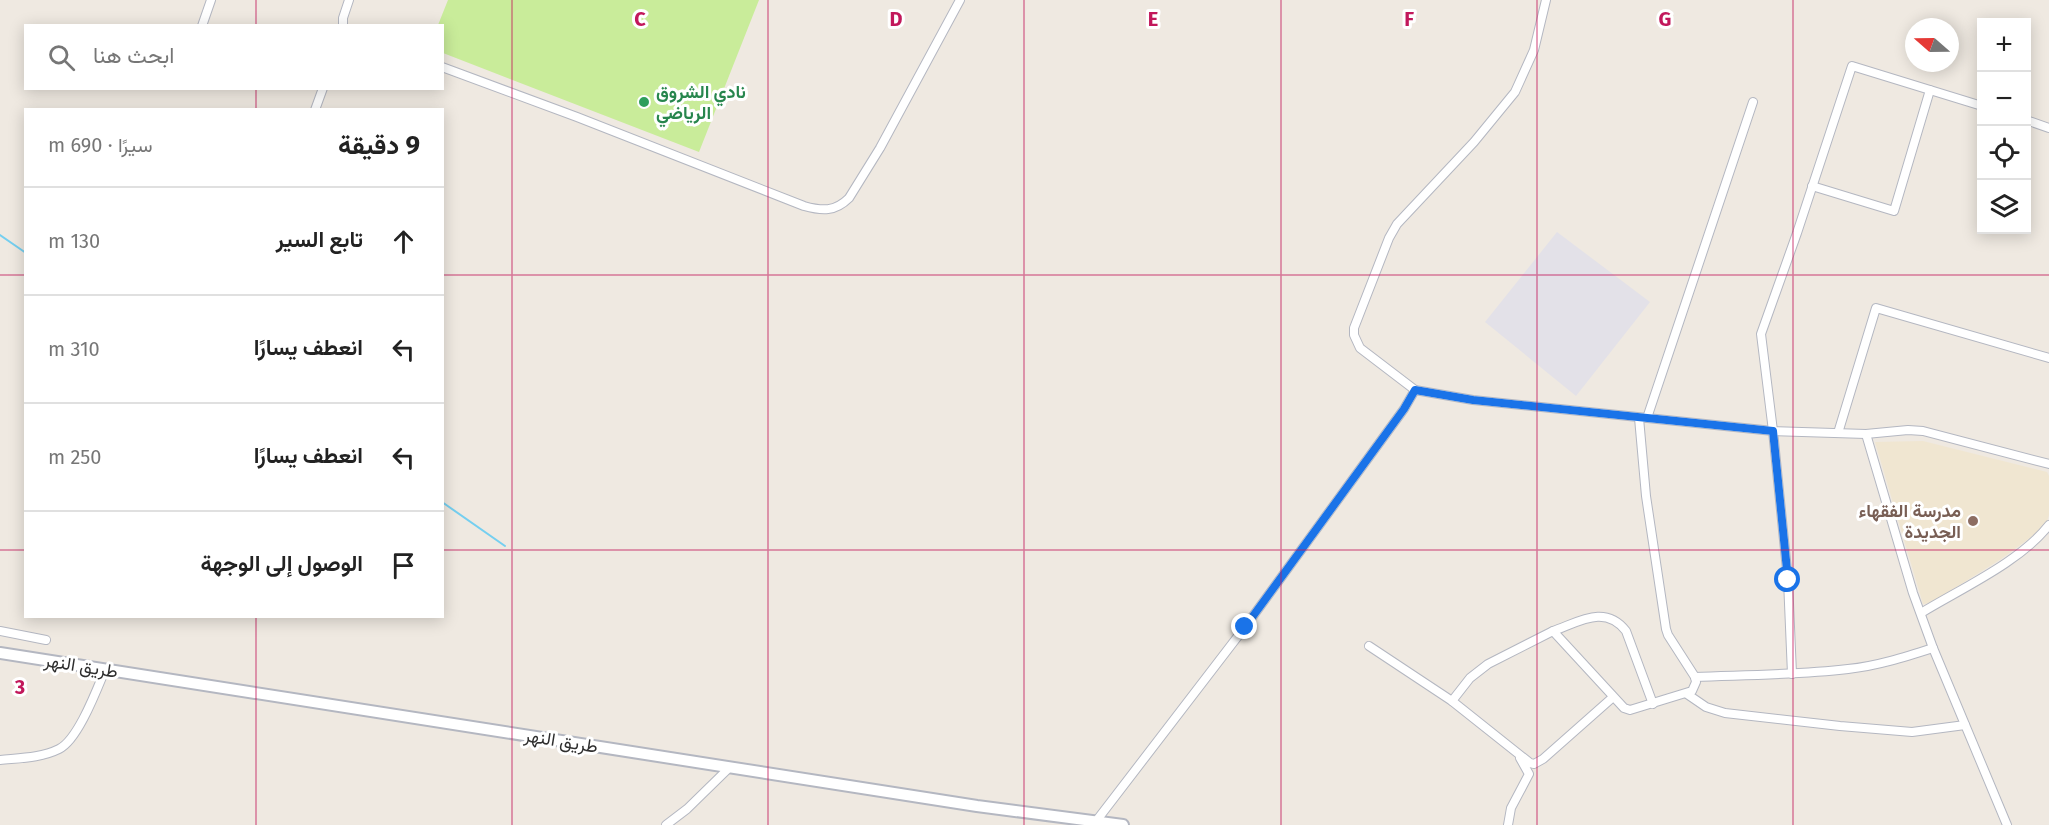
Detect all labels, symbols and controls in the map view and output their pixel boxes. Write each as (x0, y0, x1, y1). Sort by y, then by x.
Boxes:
text: C (634, 7, 646, 31)
text: D (889, 7, 903, 31)
text: E (1148, 7, 1158, 31)
text: F (1404, 7, 1414, 31)
text: G (1659, 7, 1671, 31)
north arrow (1905, 18, 1959, 72)
map controls (1977, 18, 2031, 234)
button: + (1977, 18, 2031, 72)
search box (24, 24, 444, 90)
icon: search (45, 41, 78, 74)
text: ابحث هنا (93, 42, 174, 69)
button: − (1977, 72, 2031, 126)
place label: نادي الشروق الرياضي (656, 81, 746, 128)
marker: نادي الشروق الرياضي (637, 95, 651, 109)
button: locate (1977, 126, 2031, 180)
text: 9 دقيقة (338, 130, 420, 161)
text: سيرًا · 690 m (48, 133, 153, 157)
button: layers (1977, 180, 2031, 234)
icon: ahead (387, 225, 420, 258)
text: تابع السير (276, 226, 363, 253)
text: 130 m (48, 229, 100, 253)
icon: left (387, 333, 420, 366)
text: انعطف يسارًا (254, 334, 363, 361)
text: 310 m (48, 337, 100, 361)
icon: left (387, 441, 420, 474)
text: انعطف يسارًا (254, 442, 363, 469)
text: 250 m (48, 445, 102, 469)
place label: مدرسة الفقهاء الجديدة (1858, 500, 1961, 543)
marker: مدرسة الفقهاء الجديدة (1966, 514, 1980, 528)
icon: arrive (387, 549, 420, 582)
text: الوصول إلى الوجهة (200, 550, 363, 577)
route start (1774, 566, 1800, 592)
route end (1231, 613, 1257, 639)
street label: طريق النهر (42, 649, 119, 683)
text: 3 (14, 675, 25, 699)
street label: طريق النهر (522, 724, 599, 758)

